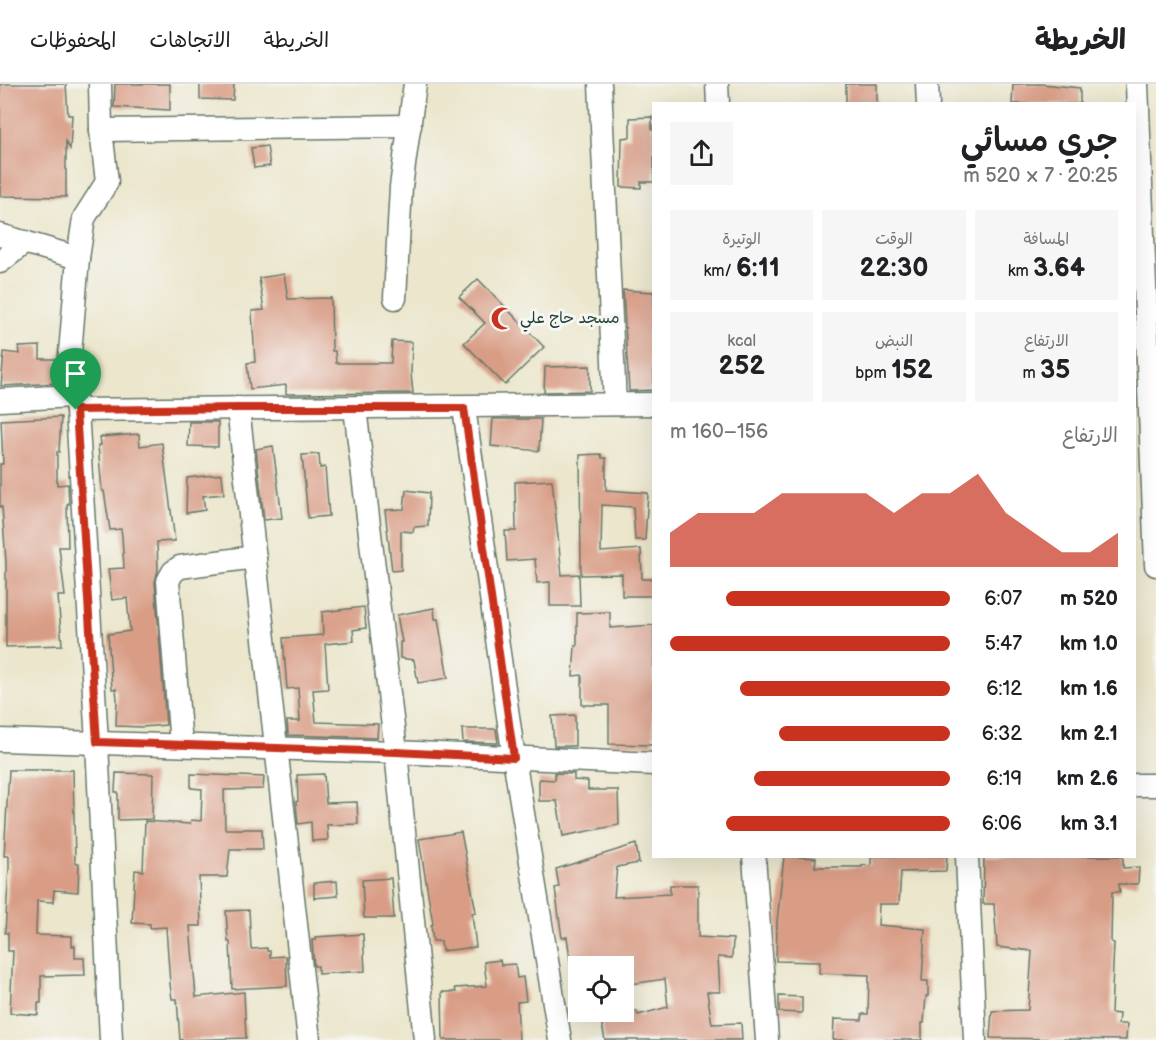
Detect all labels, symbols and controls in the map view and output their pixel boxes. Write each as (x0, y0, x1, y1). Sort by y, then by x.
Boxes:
text: الخريطة (1035, 24, 1126, 57)
text: المحفوظات (30, 28, 116, 53)
text: الاتجاهات (149, 28, 231, 53)
text: الخريطة (264, 28, 329, 53)
text: جري مسائي (960, 121, 1118, 161)
button: share (670, 122, 733, 185)
text: 20:25 · 7 × 520 m (963, 164, 1118, 188)
text: الوتيرة (722, 230, 761, 249)
text: الوقت (875, 230, 913, 249)
text: المسافة (1024, 230, 1069, 249)
text: 6:11 (736, 253, 780, 284)
text: 22:30 (860, 253, 928, 284)
text: 3.64 (1033, 253, 1085, 284)
text: /km (703, 262, 736, 281)
text: km (1008, 262, 1033, 281)
mosque icon: مسجد حاج علي (489, 305, 515, 331)
place label: مسجد حاج علي (520, 309, 620, 332)
text: kcal (727, 332, 756, 351)
text: النبض (875, 332, 913, 351)
text: الارتفاع (1024, 332, 1069, 351)
pin (50, 348, 101, 410)
text: 252 (719, 351, 765, 382)
text: 152 (891, 355, 933, 386)
text: 35 (1040, 355, 1070, 386)
icon: arrive (59, 357, 92, 390)
text: bpm (855, 364, 891, 383)
text: m (1022, 364, 1040, 383)
text: 156–160 m (670, 420, 768, 444)
text: الارتفاع (1062, 424, 1118, 448)
text: 6:07 (984, 587, 1022, 611)
text: 520 m (1060, 587, 1118, 611)
text: 5:47 (984, 632, 1022, 656)
text: 1.0 km (1060, 632, 1118, 656)
text: 6:12 (986, 677, 1022, 701)
text: 1.6 km (1060, 677, 1118, 701)
text: 6:32 (982, 722, 1022, 746)
text: 2.1 km (1060, 722, 1118, 746)
text: 6:19 (986, 767, 1022, 791)
text: 2.6 km (1057, 767, 1118, 791)
text: 6:06 (982, 812, 1022, 836)
text: 3.1 km (1061, 812, 1118, 836)
map controls (568, 956, 634, 1022)
button: locate (568, 956, 634, 1022)

